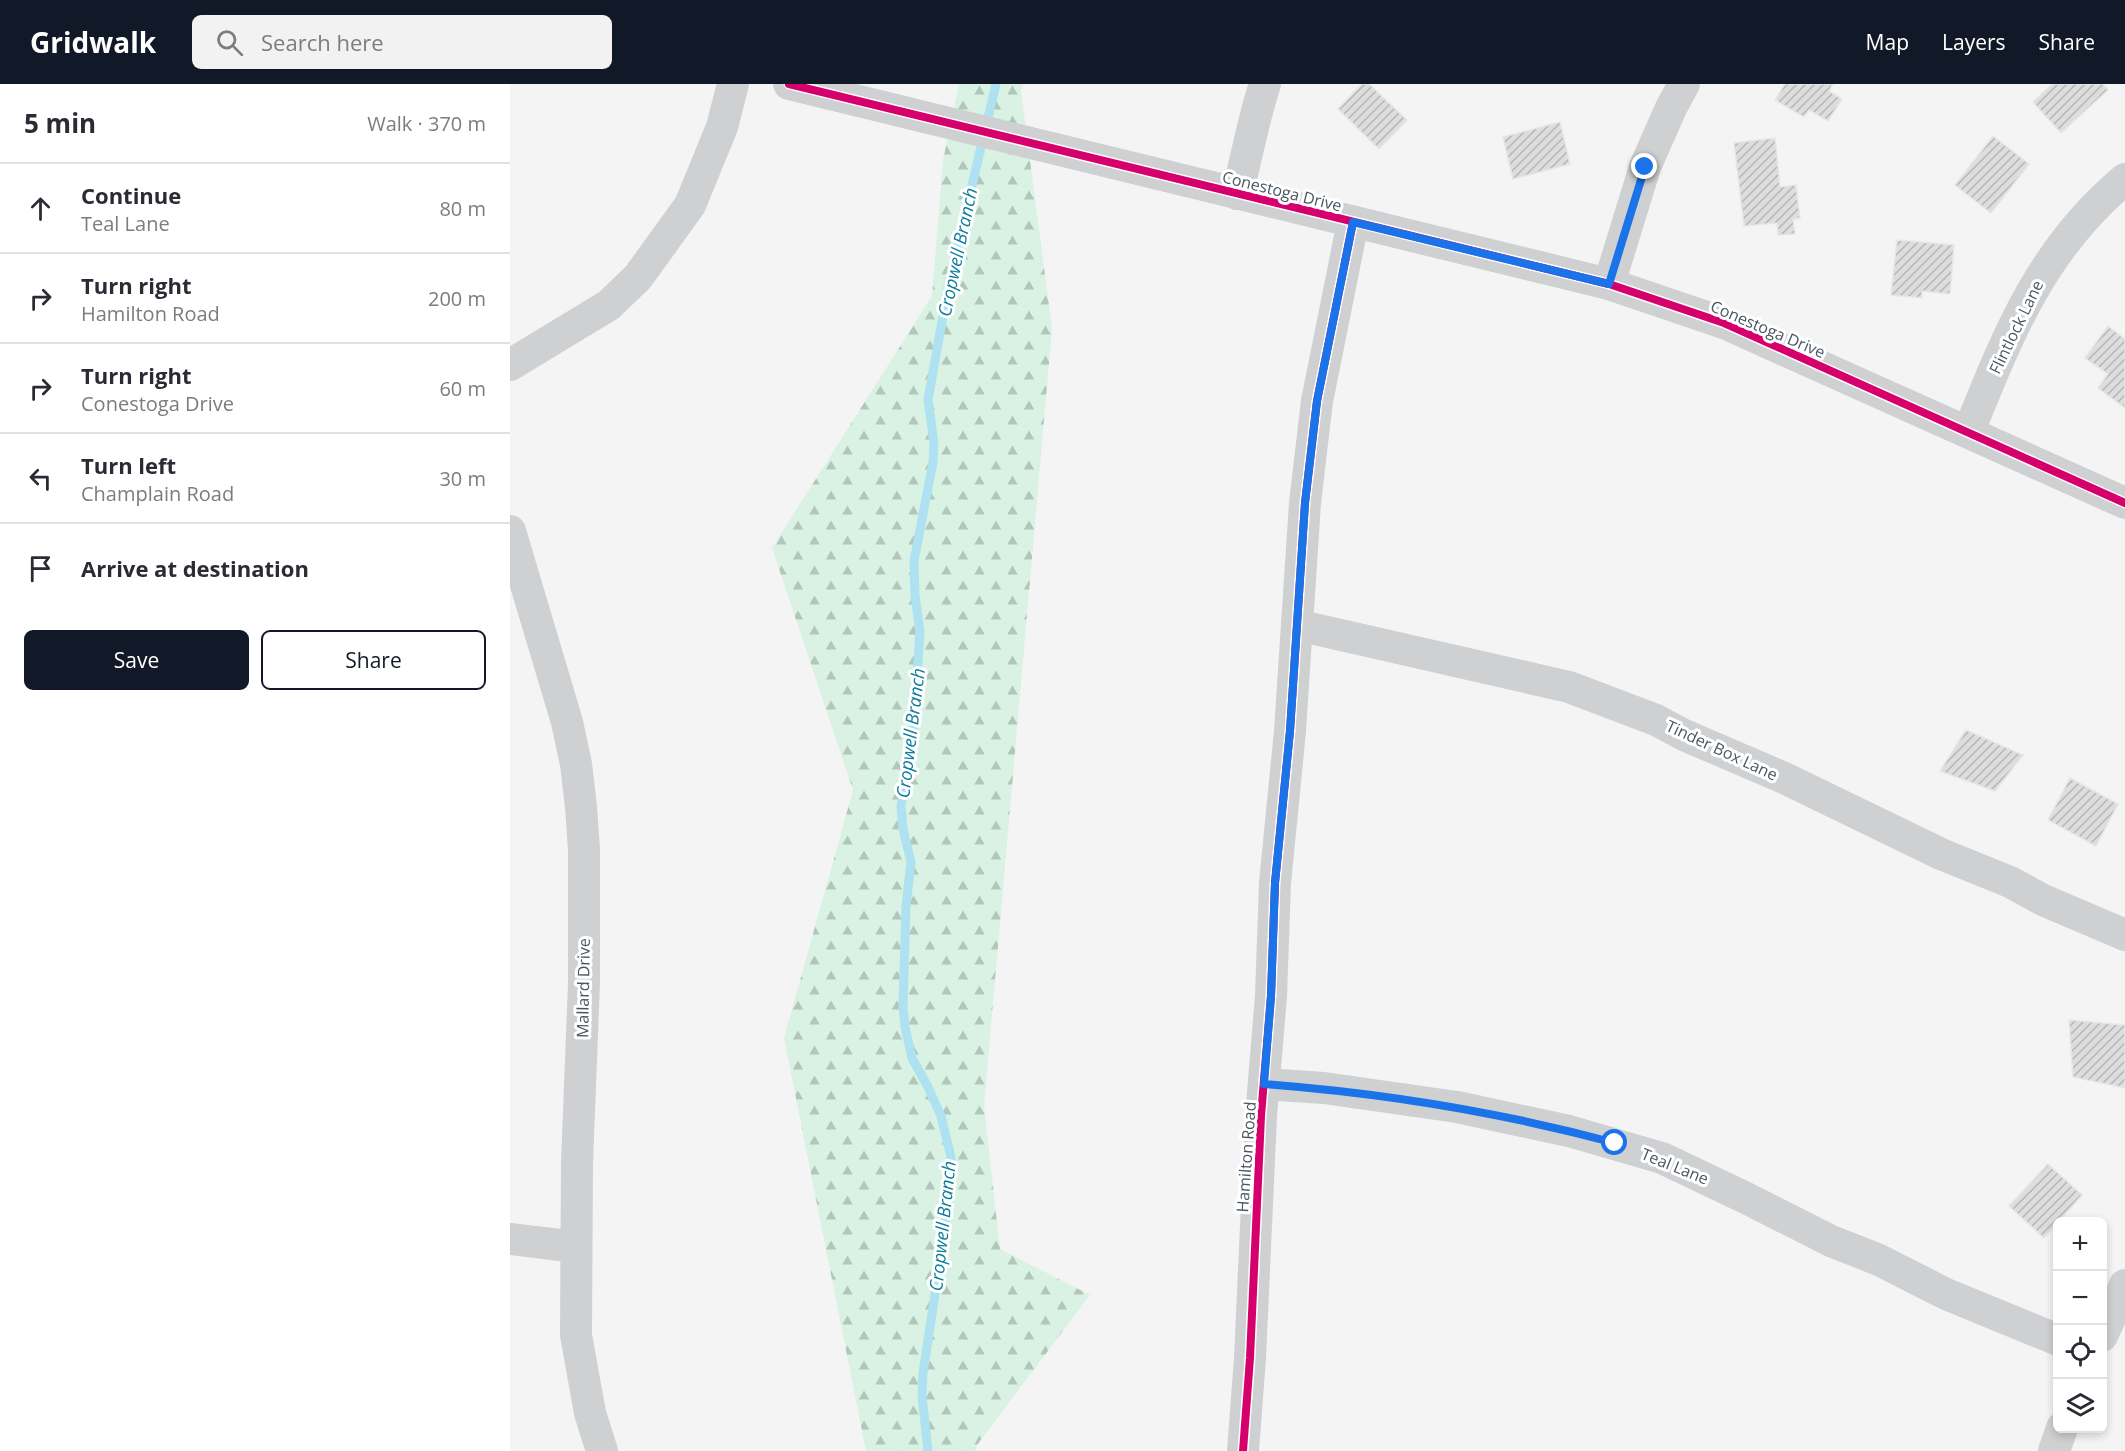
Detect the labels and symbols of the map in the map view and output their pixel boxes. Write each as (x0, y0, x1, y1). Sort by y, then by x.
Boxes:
route end (1631, 153, 1657, 179)
street label: Conestoga Drive (1220, 166, 1344, 216)
water label: Cropwell Branch (932, 186, 982, 318)
street label: Flintlock Lane (1984, 276, 2048, 378)
street label: Conestoga Drive (1707, 295, 1829, 363)
water label: Cropwell Branch (890, 667, 930, 799)
street label: Tinder Box Lane (1663, 715, 1781, 785)
street label: Mallard Drive (571, 938, 595, 1038)
street label: Hamilton Road (1231, 1101, 1261, 1213)
route start (1601, 1129, 1627, 1155)
street label: Teal Lane (1638, 1143, 1712, 1189)
water label: Cropwell Branch (923, 1160, 961, 1292)

